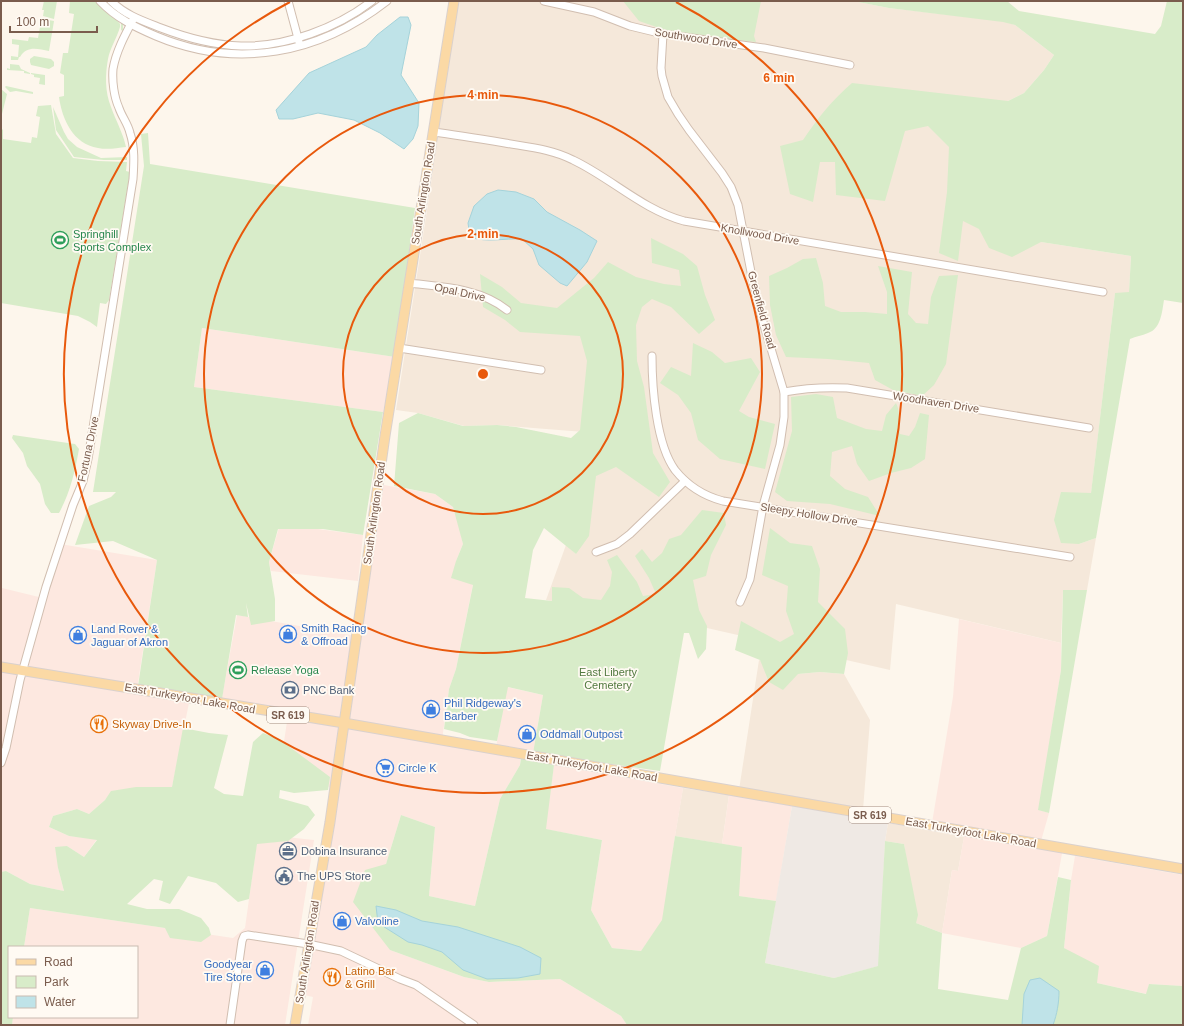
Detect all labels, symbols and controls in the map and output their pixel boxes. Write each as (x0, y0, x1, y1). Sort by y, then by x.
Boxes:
scale bar (10, 8, 97, 34)
text: 100 m (16, 15, 49, 29)
street label: Southwood Drive (654, 26, 738, 50)
text: 6 min (763, 71, 795, 85)
text: 4 min (467, 88, 499, 102)
street label: South Arlington Road (409, 141, 437, 245)
street label: Knollwood Drive (720, 221, 800, 247)
text: 2 min (467, 227, 499, 241)
place label: Springhill Sports Complex (73, 228, 152, 253)
sports icon: Springhill Sports Complex (50, 230, 70, 250)
street label: Greenfield Road (746, 270, 778, 350)
street label: Opal Drive (433, 281, 487, 303)
centre of rings (476, 367, 490, 381)
street label: Woodhaven Drive (892, 389, 980, 415)
street label: Fortuna Drive (75, 415, 101, 483)
street label: South Arlington Road (361, 461, 387, 565)
street label: Sleepy Hollow Drive (759, 500, 859, 528)
place label: Smith Racing & Offroad (301, 622, 366, 647)
place label: Land Rover & Jaguar of Akron (91, 623, 168, 648)
shop icon: Smith Racing & Offroad (278, 624, 298, 644)
shop icon: Land Rover & Jaguar of Akron (68, 625, 88, 645)
sports icon: Release Yoga (228, 660, 248, 680)
place label: Release Yoga (251, 664, 320, 676)
park label: East Liberty Cemetery (579, 666, 638, 691)
bank icon: PNC Bank (280, 680, 300, 700)
street label: East Turkeyfoot Lake Road (124, 681, 256, 715)
place label: PNC Bank (303, 684, 355, 696)
place label: Phil Ridgeway's Barber (444, 697, 522, 722)
shop icon: Phil Ridgeway's Barber (421, 699, 441, 719)
road number: SR 619 (267, 707, 309, 723)
restaurant icon: Skyway Drive-In (89, 714, 109, 734)
place label: Skyway Drive-In (112, 718, 191, 730)
shop icon: Oddmall Outpost (517, 724, 537, 744)
place label: Oddmall Outpost (540, 728, 623, 740)
street label: East Turkeyfoot Lake Road (526, 749, 658, 783)
supermarket icon: Circle K (375, 758, 395, 778)
place label: Circle K (398, 762, 437, 774)
road number: SR 619 (849, 807, 891, 823)
street label: East Turkeyfoot Lake Road (905, 815, 1037, 849)
office icon: Dobina Insurance (278, 841, 298, 861)
place label: Dobina Insurance (301, 845, 387, 857)
public building icon: The UPS Store (274, 866, 294, 886)
place label: The UPS Store (297, 870, 371, 882)
street label: South Arlington Road (293, 900, 321, 1004)
shop icon: Valvoline (332, 911, 352, 931)
place label: Valvoline (355, 915, 399, 927)
legend (8, 946, 138, 1018)
text: Road (44, 955, 73, 969)
place label: Goodyear Tire Store (204, 958, 252, 983)
shop icon: Goodyear Tire Store (255, 960, 275, 980)
place label: Latino Bar & Grill (345, 965, 395, 990)
restaurant icon: Latino Bar & Grill (322, 967, 342, 987)
text: Park (44, 975, 70, 989)
text: Water (44, 995, 76, 1009)

